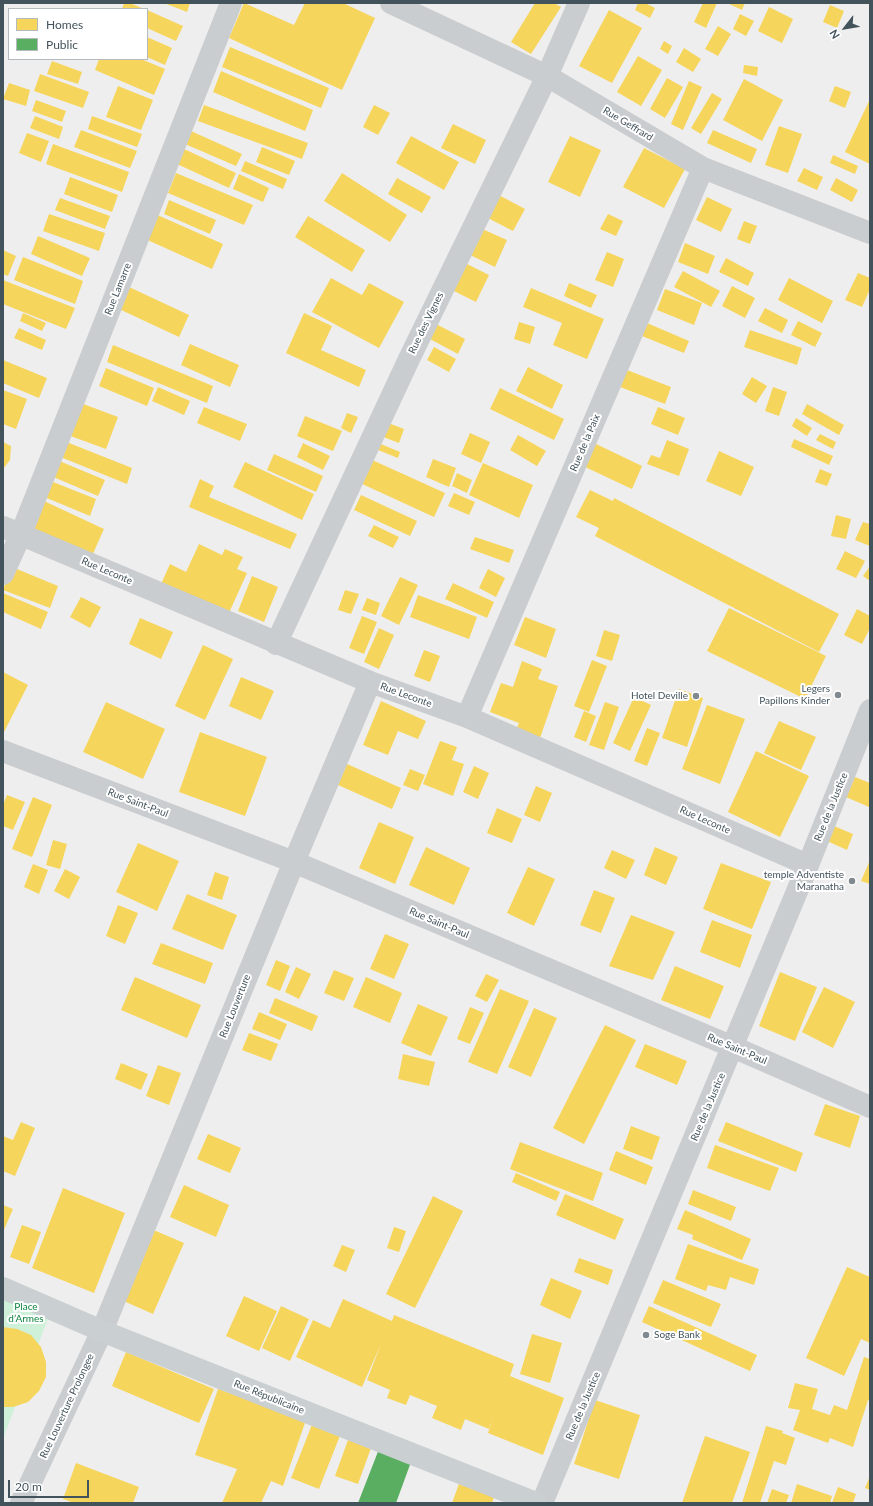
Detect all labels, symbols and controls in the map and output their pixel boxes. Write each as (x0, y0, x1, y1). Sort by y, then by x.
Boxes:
legend (8, 8, 148, 60)
north arrow (825, 8, 865, 48)
text: Homes (46, 17, 83, 32)
text: N (827, 27, 842, 41)
text: Public (46, 37, 78, 52)
street label: Rue Geffrard (601, 104, 655, 144)
street label: Rue Lamarre (102, 261, 134, 317)
street label: Rue des Vignes (406, 290, 446, 356)
street label: Rue de la Paix (568, 413, 602, 473)
street label: Rue Leconte (80, 555, 134, 587)
street label: Rue Leconte (378, 680, 434, 710)
place label: Legers Papillons Kinder (759, 683, 830, 706)
place label: Hotel Deville (631, 690, 688, 702)
marker: Legers Papillons Kinder (833, 690, 843, 700)
marker: Hotel Deville (691, 691, 701, 701)
street label: Rue de la Justice (812, 771, 850, 843)
street label: Rue Saint-Paul (106, 786, 170, 820)
street label: Rue Leconte (678, 803, 732, 837)
place label: temple Adventiste Maranatha (764, 869, 844, 892)
marker: temple Adventiste Maranatha (847, 876, 857, 886)
street label: Rue Saint-Paul (407, 905, 471, 941)
street label: Rue Louverture (217, 973, 253, 1039)
street label: Rue Saint-Paul (705, 1031, 769, 1067)
street label: Rue de la Justice (688, 1071, 728, 1143)
park label: Place d’Armes (8, 1301, 44, 1324)
place label: Soge Bank (654, 1329, 700, 1341)
marker: Soge Bank (641, 1330, 651, 1340)
street label: Rue Louverture Prolongee (37, 1352, 97, 1460)
street label: Rue de la Justice (563, 1370, 603, 1442)
street label: Rue Républicaine (232, 1377, 306, 1417)
scale bar (10, 1472, 91, 1498)
text: 20 m (15, 1479, 42, 1494)

